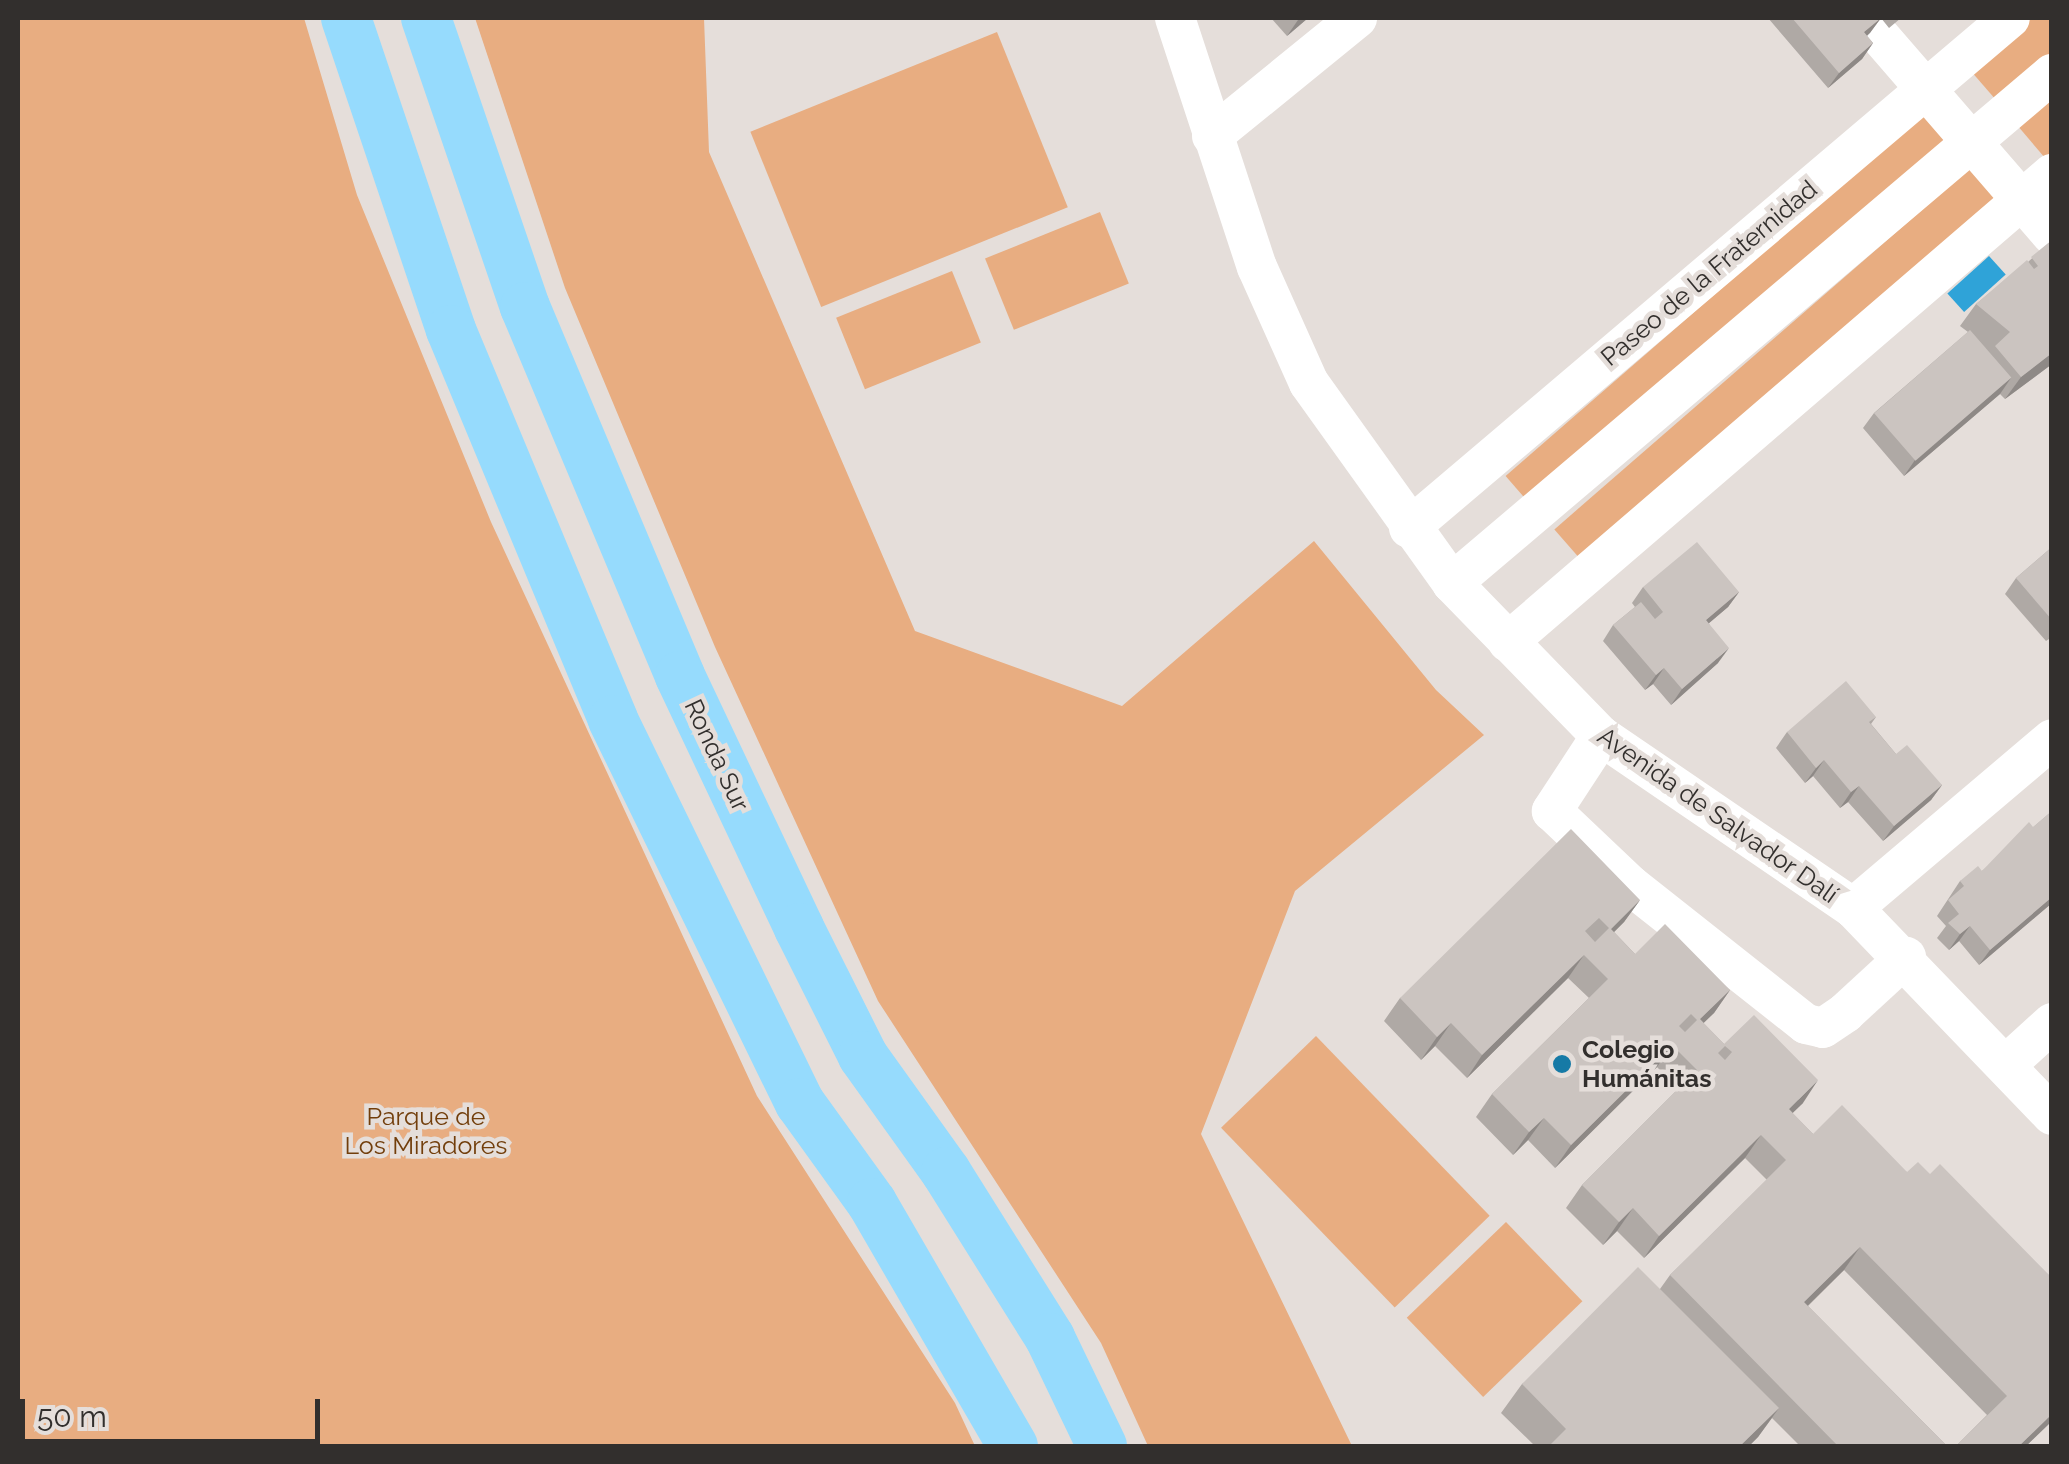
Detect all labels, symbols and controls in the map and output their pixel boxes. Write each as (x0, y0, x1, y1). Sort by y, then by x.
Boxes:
street label: Paseo de la Fraternidad (1595, 174, 1823, 372)
street label: Ronda Sur (678, 694, 756, 816)
street label: Avenida de Salvador Dalí (1592, 720, 1844, 910)
place label: Colegio Humánitas (1582, 1035, 1711, 1094)
marker: Colegio Humánitas (1551, 1053, 1573, 1075)
park label: Parque de Los Miradores (345, 1102, 507, 1161)
scale bar (25, 1379, 325, 1441)
text: 50 m (37, 1399, 107, 1434)

